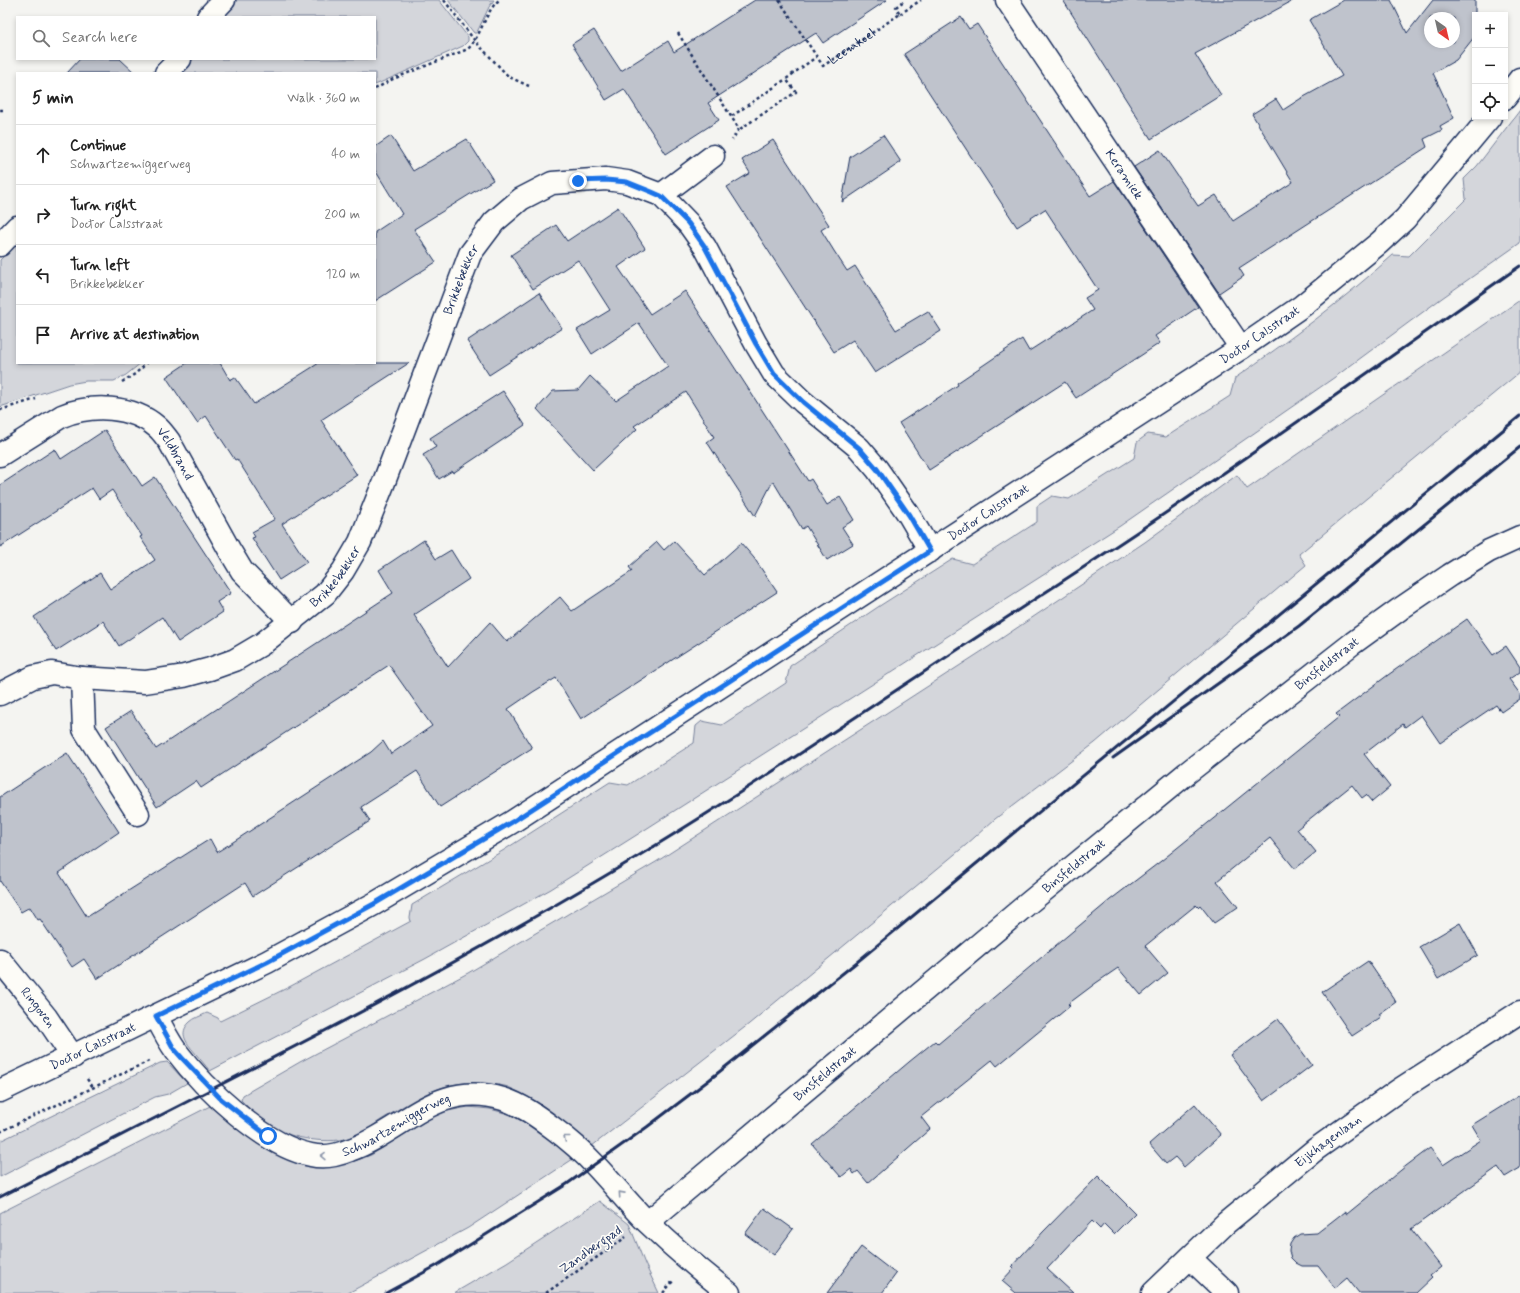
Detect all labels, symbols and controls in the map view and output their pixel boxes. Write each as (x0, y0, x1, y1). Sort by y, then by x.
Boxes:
north arrow (1424, 12, 1460, 48)
map controls (1472, 12, 1508, 120)
button: + (1472, 12, 1508, 48)
search box (16, 16, 376, 60)
street label: Leemkoel (825, 25, 879, 69)
icon: search (30, 27, 52, 49)
text: Search here (62, 28, 138, 48)
button: − (1472, 48, 1508, 84)
button: locate (1472, 84, 1508, 120)
text: 5 min (32, 87, 74, 109)
text: Walk · 360 m (287, 90, 360, 107)
text: Continue (70, 136, 126, 156)
icon: ahead (32, 144, 54, 166)
text: 40 m (331, 146, 360, 163)
street label: Keramiek (1101, 146, 1147, 203)
text: Schwartzemiggerweg (70, 156, 191, 173)
route end (569, 172, 587, 190)
text: Turn right (70, 196, 137, 216)
icon: right (32, 204, 54, 226)
text: 200 m (325, 206, 360, 223)
text: Doctor Calsstraat (70, 216, 163, 233)
street label: Brikkebekker (439, 240, 484, 317)
text: Turn left (70, 256, 130, 276)
icon: left (32, 264, 54, 286)
text: 120 m (326, 266, 360, 283)
text: Brikkebekker (70, 276, 144, 293)
street label: Doctor Calsstraat (1216, 302, 1303, 368)
icon: arrive (32, 324, 54, 346)
text: Arrive at destination (70, 325, 199, 345)
street label: Veldbrand (153, 424, 197, 483)
street label: Doctor Calsstraat (945, 480, 1032, 545)
street label: Brikkebekker (306, 542, 365, 611)
street label: Binsfeldstraat (1291, 633, 1362, 694)
street label: Binsfeldstraat (1039, 835, 1109, 897)
street label: Ringoven (17, 984, 59, 1031)
street label: Doctor Calsstraat (47, 1018, 138, 1074)
street label: Binsfeldstraat (790, 1042, 860, 1105)
street label: Schwartzemiggerweg (340, 1090, 452, 1161)
street label: Eijkhagenlaan (1291, 1111, 1365, 1171)
route start (259, 1127, 277, 1145)
one-way arrow (564, 1136, 571, 1143)
one-way arrow (320, 1151, 326, 1160)
one-way arrow (618, 1191, 626, 1199)
street label: Zandbergpad (556, 1222, 627, 1279)

